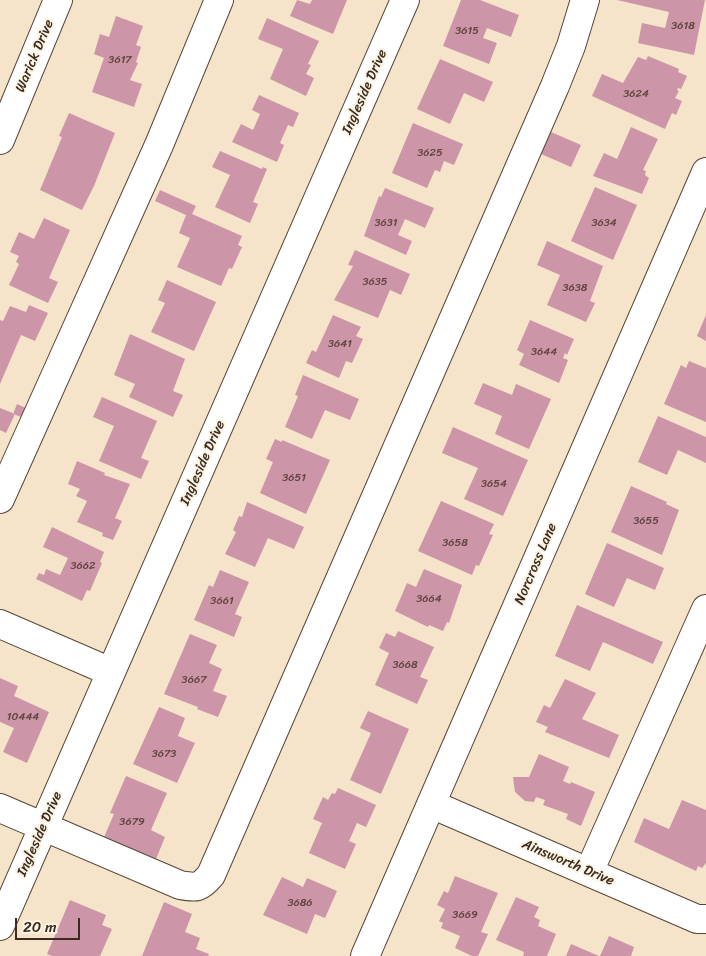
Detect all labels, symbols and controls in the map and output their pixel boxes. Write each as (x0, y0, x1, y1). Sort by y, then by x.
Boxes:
street label: Warick Drive (12, 17, 58, 95)
house number: 3618 (671, 19, 695, 33)
house number: 3615 (455, 24, 479, 38)
street label: Ingleside Drive (339, 47, 391, 137)
house number: 3617 (108, 53, 132, 67)
house number: 3624 (623, 87, 649, 101)
house number: 3625 (417, 146, 443, 160)
house number: 3631 (374, 216, 398, 230)
house number: 3634 (591, 216, 617, 230)
house number: 3635 (362, 275, 388, 289)
house number: 3638 (563, 281, 587, 295)
house number: 3641 (328, 337, 352, 351)
house number: 3644 (531, 345, 557, 359)
street label: Ingleside Drive (177, 418, 229, 508)
house number: 3651 (282, 471, 306, 485)
house number: 3654 (481, 477, 507, 491)
house number: 3655 (633, 514, 659, 528)
street label: Norcross Lane (511, 521, 561, 607)
house number: 3658 (442, 536, 468, 550)
house number: 3662 (71, 559, 95, 573)
house number: 3664 (416, 592, 442, 606)
house number: 3661 (210, 594, 234, 608)
house number: 3668 (392, 658, 418, 672)
house number: 3667 (182, 673, 206, 687)
house number: 10444 (7, 710, 39, 724)
house number: 3673 (152, 747, 176, 761)
street label: Ingleside Drive (14, 789, 66, 879)
house number: 3679 (119, 815, 145, 829)
street label: Ainsworth Drive (519, 836, 617, 890)
house number: 3686 (287, 896, 313, 910)
scale bar (18, 908, 82, 940)
house number: 3669 (452, 908, 478, 922)
text: 20 m (23, 914, 57, 940)

